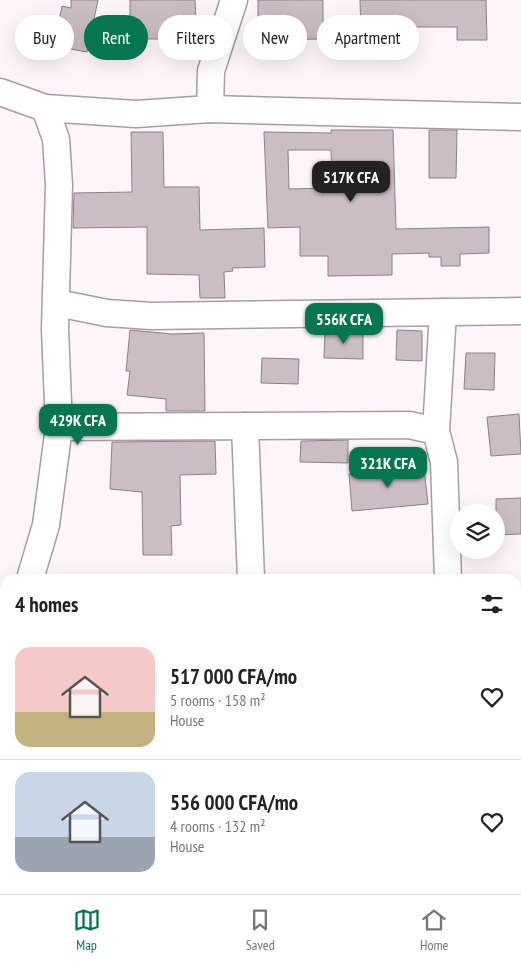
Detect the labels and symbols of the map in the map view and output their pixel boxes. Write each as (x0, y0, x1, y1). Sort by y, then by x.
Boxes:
pin: 517K CFA (299, 160, 403, 203)
pin: 556K CFA (292, 302, 396, 345)
pin: 429K CFA (26, 404, 130, 446)
pin: 321K CFA (336, 446, 440, 489)

